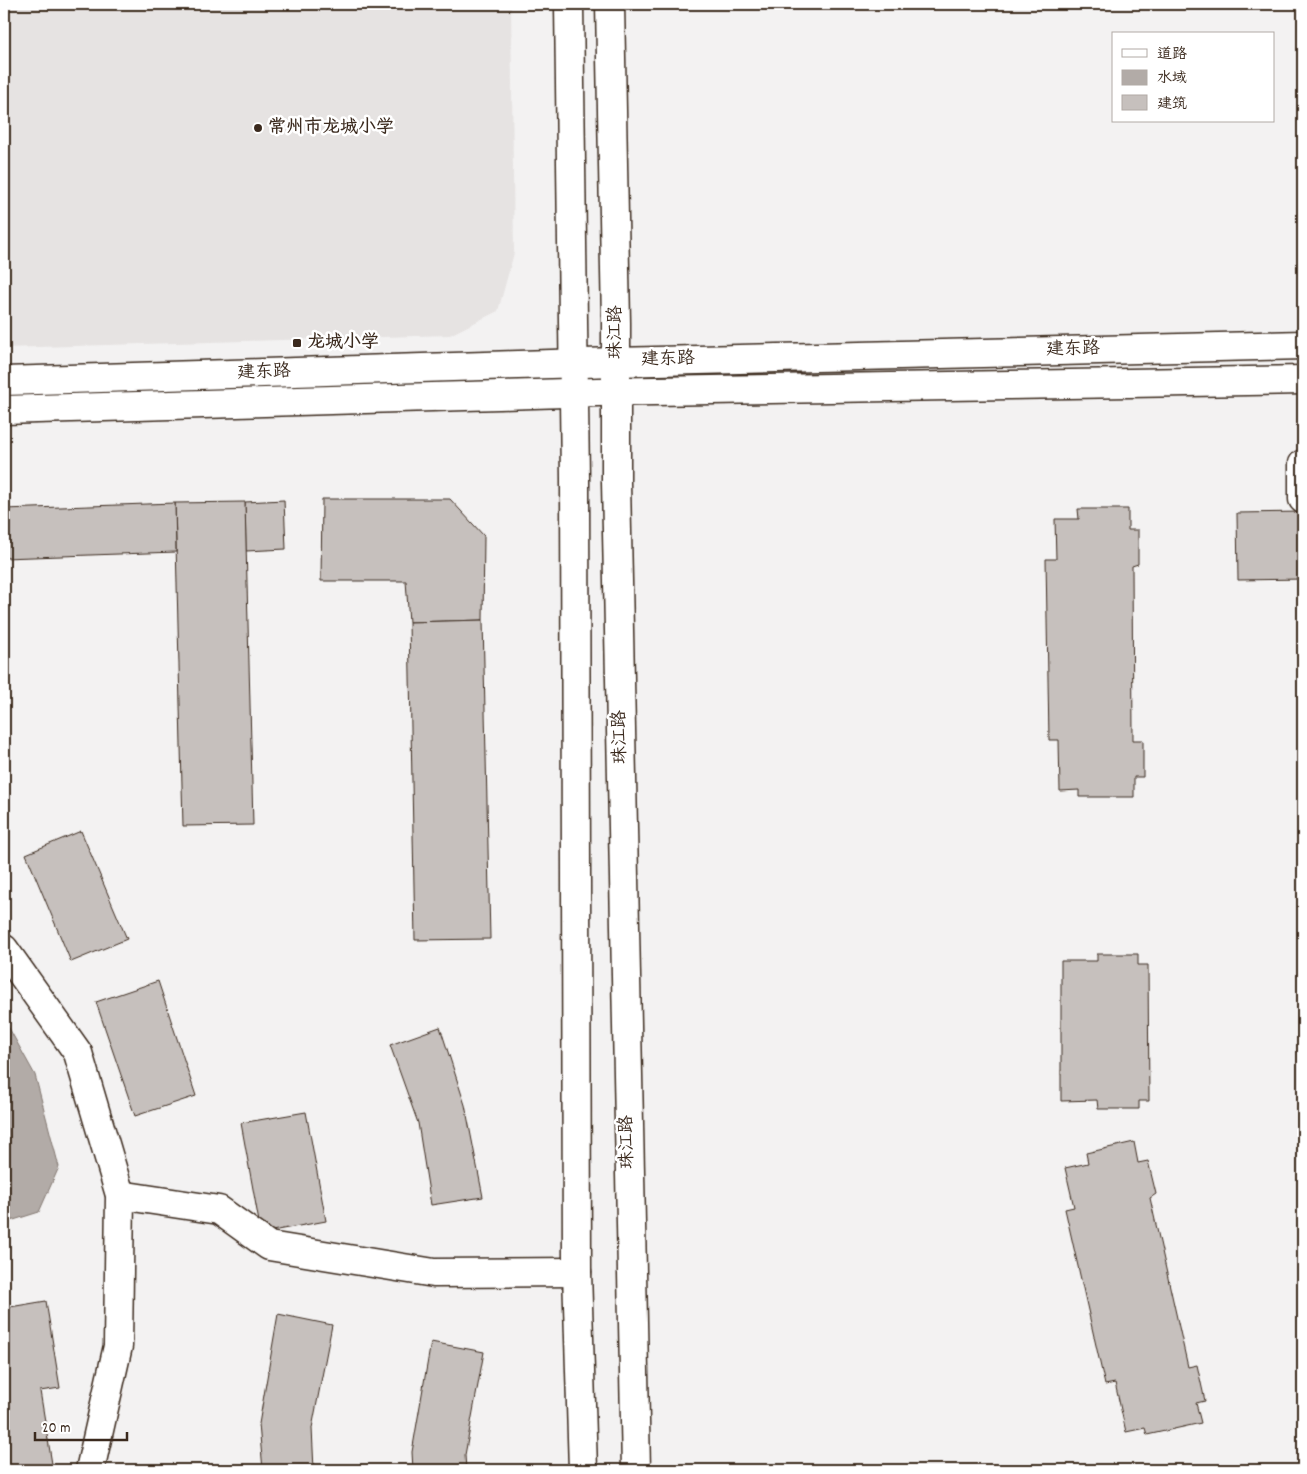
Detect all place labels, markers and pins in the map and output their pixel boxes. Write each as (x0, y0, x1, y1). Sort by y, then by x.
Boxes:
place label: 常州市龙城小学 (268, 116, 394, 141)
marker: 常州市龙城小学 (252, 122, 264, 134)
place label: 龙城小学 (307, 331, 379, 356)
marker: 龙城小学 (291, 337, 303, 349)

